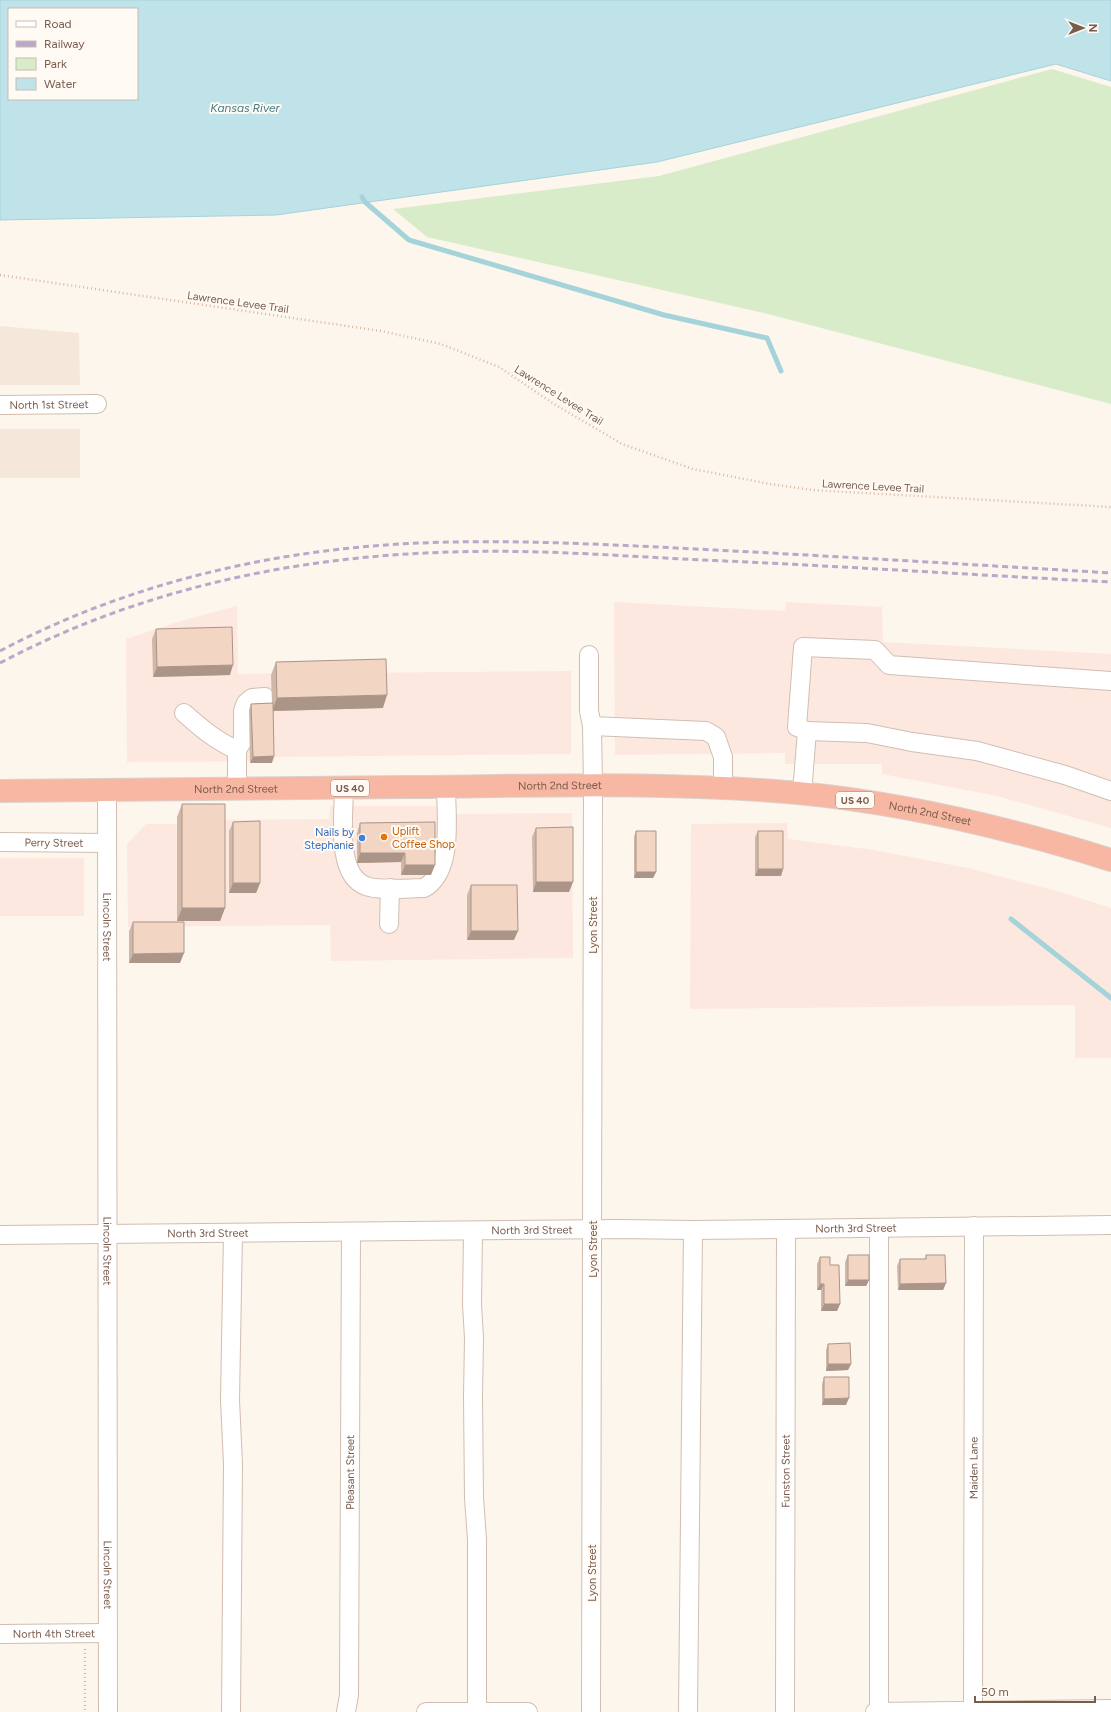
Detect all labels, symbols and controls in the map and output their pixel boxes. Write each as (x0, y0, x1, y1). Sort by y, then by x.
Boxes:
legend (8, 8, 138, 100)
north arrow (1063, 8, 1103, 48)
text: Road (44, 17, 72, 31)
text: N (1086, 24, 1099, 32)
text: Railway (44, 37, 85, 51)
text: Park (44, 57, 67, 71)
text: Water (44, 77, 76, 91)
water label: Kansas River (210, 101, 281, 115)
street label: Lawrence Levee Trail (186, 289, 289, 316)
street label: Lawrence Levee Trail (512, 363, 606, 428)
street label: North 1st Street (9, 398, 89, 412)
street label: Lawrence Levee Trail (822, 477, 924, 496)
street label: North 2nd Street (518, 779, 602, 793)
road number: US 40 (331, 780, 369, 796)
street label: North 2nd Street (194, 782, 278, 796)
road number: US 40 (836, 792, 874, 808)
street label: North 2nd Street (888, 799, 973, 828)
place label: Uplift Coffee Shop (392, 825, 455, 851)
place label: Nails by Stephanie (304, 826, 354, 852)
marker: Uplift Coffee Shop (379, 832, 389, 842)
marker: Nails by Stephanie (357, 833, 367, 843)
street label: Perry Street (24, 836, 84, 850)
street label: Lincoln Street (100, 893, 113, 961)
street label: Lyon Street (587, 896, 600, 954)
street label: Lincoln Street (100, 1217, 114, 1285)
street label: Lyon Street (587, 1220, 600, 1278)
street label: North 3rd Street (815, 1222, 897, 1236)
street label: North 3rd Street (491, 1223, 573, 1237)
street label: North 3rd Street (167, 1227, 249, 1240)
street label: Funston Street (779, 1434, 793, 1508)
street label: Pleasant Street (344, 1435, 357, 1510)
street label: Maiden Lane (967, 1437, 981, 1499)
street label: Lincoln Street (101, 1541, 114, 1609)
street label: Lyon Street (586, 1544, 599, 1602)
street label: North 4th Street (13, 1627, 95, 1641)
scale bar (975, 1678, 1095, 1704)
text: 50 m (981, 1685, 1009, 1699)

